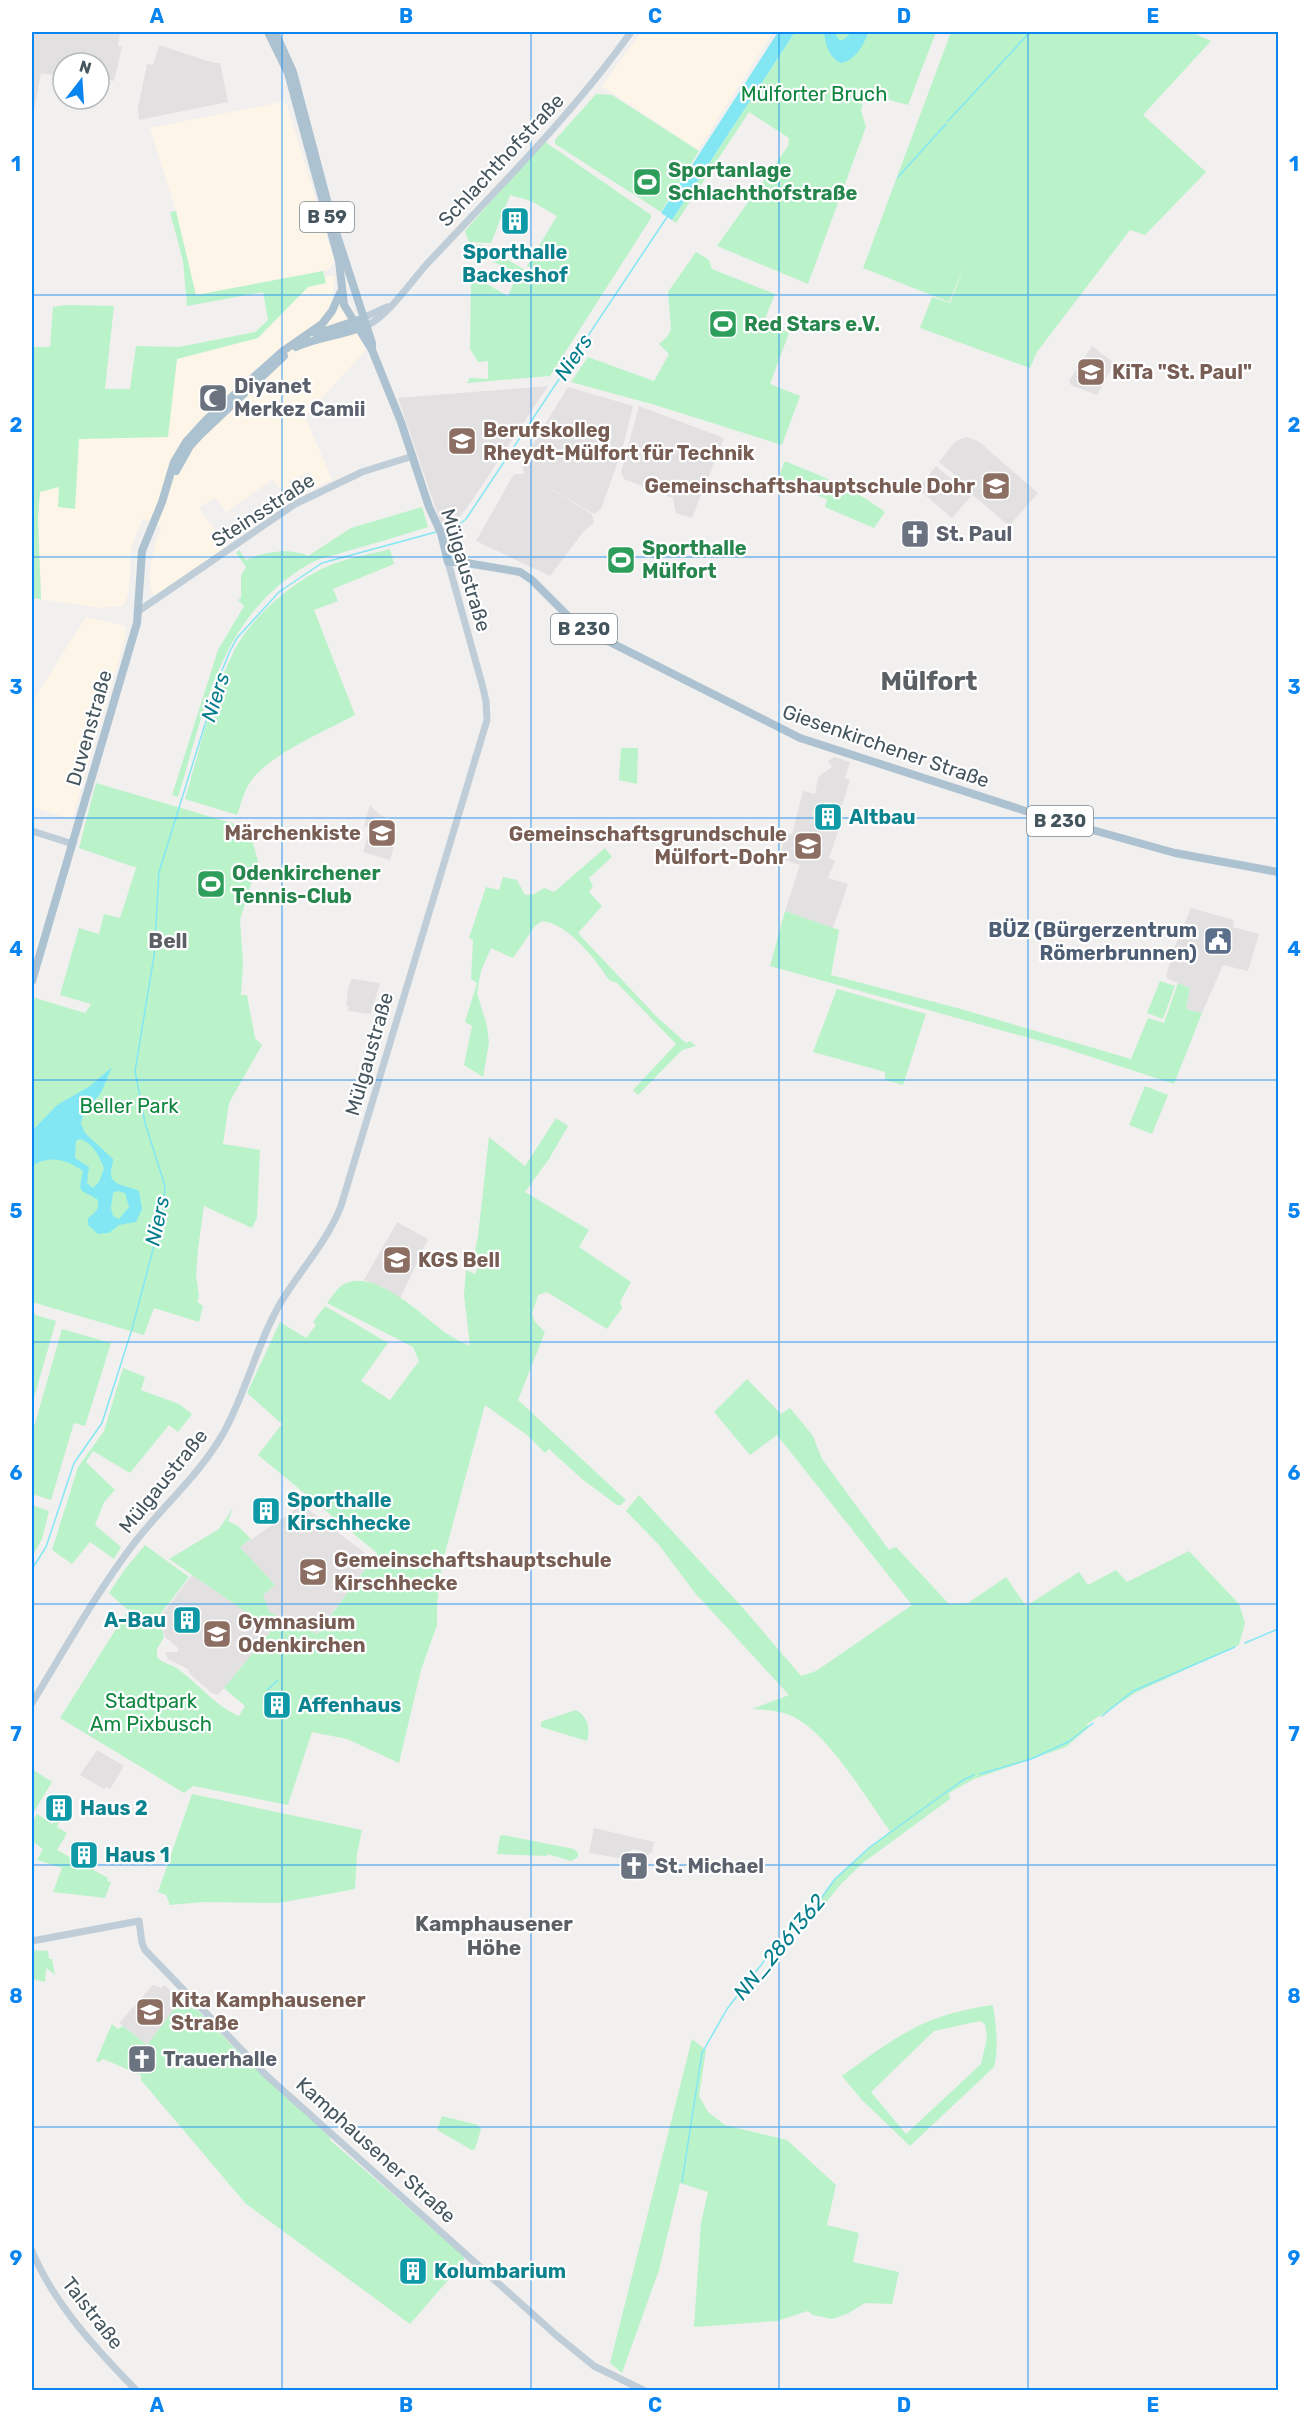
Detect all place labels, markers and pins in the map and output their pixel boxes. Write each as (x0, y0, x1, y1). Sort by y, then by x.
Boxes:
place label: Sportanlage Schlachthofstraße (668, 158, 857, 205)
sports icon: Sportanlage Schlachthofstraße (631, 166, 663, 198)
building icon: Sporthalle Backeshof (499, 205, 531, 237)
place label: Sporthalle Backeshof (462, 240, 568, 287)
sports icon: Red Stars e.V. (707, 308, 739, 340)
place label: Red Stars e.V. (744, 312, 880, 336)
school or university icon: KiTa "St. Paul" (1075, 356, 1107, 388)
place label: KiTa "St. Paul" (1112, 360, 1252, 384)
place label: Diyanet Merkez Camii (234, 374, 366, 421)
mosque icon: Diyanet Merkez Camii (197, 382, 229, 414)
place label: Berufskolleg Rheydt-Mülfort für Technik (483, 418, 755, 465)
school or university icon: Berufskolleg Rheydt-Mülfort für Technik (446, 425, 478, 457)
school or university icon: Gemeinschaftshauptschule Dohr (980, 470, 1012, 502)
place label: Gemeinschaftshauptschule Dohr (644, 474, 975, 498)
church icon: St. Paul (899, 518, 931, 550)
place label: St. Paul (936, 522, 1012, 546)
place label: Sporthalle Mülfort (642, 536, 747, 583)
sports icon: Sporthalle Mülfort (605, 544, 637, 576)
building icon: Altbau (812, 801, 844, 833)
place label: Altbau (849, 805, 916, 829)
school or university icon: Märchenkiste (366, 817, 398, 849)
place label: Märchenkiste (224, 821, 361, 845)
place label: Gemeinschaftsgrundschule Mülfort-Dohr (509, 822, 787, 869)
school or university icon: Gemeinschaftsgrundschule Mülfort-Dohr (792, 830, 824, 862)
place label: Odenkirchener Tennis-Club (232, 861, 381, 908)
sports icon: Odenkirchener Tennis-Club (195, 868, 227, 900)
place label: BÜZ (Bürgerzentrum Römerbrunnen) (988, 918, 1197, 965)
public building icon: BÜZ (Bürgerzentrum Römerbrunnen) (1202, 925, 1234, 957)
school or university icon: KGS Bell (381, 1244, 413, 1276)
place label: KGS Bell (418, 1248, 500, 1272)
place label: Sporthalle Kirschhecke (287, 1488, 411, 1535)
building icon: Sporthalle Kirschhecke (250, 1495, 282, 1527)
place label: Gemeinschaftshauptschule Kirschhecke (334, 1548, 612, 1595)
school or university icon: Gemeinschaftshauptschule Kirschhecke (297, 1556, 329, 1588)
building icon: A-Bau (171, 1604, 203, 1636)
place label: A-Bau (104, 1608, 166, 1632)
place label: Gymnasium Odenkirchen (238, 1610, 366, 1657)
school or university icon: Gymnasium Odenkirchen (201, 1618, 233, 1650)
building icon: Affenhaus (261, 1689, 293, 1721)
place label: Affenhaus (298, 1693, 401, 1717)
building icon: Haus 2 (43, 1792, 75, 1824)
place label: Haus 2 (80, 1796, 148, 1820)
building icon: Haus 1 (68, 1839, 100, 1871)
place label: Haus 1 (105, 1843, 170, 1867)
church icon: St. Michael (618, 1850, 650, 1882)
place label: St. Michael (655, 1854, 764, 1878)
place label: Kita Kamphausener Straße (171, 1988, 366, 2035)
school or university icon: Kita Kamphausener Straße (134, 1996, 166, 2028)
church icon: Trauerhalle (126, 2043, 158, 2075)
place label: Trauerhalle (163, 2047, 277, 2071)
building icon: Kolumbarium (397, 2255, 429, 2287)
place label: Kolumbarium (434, 2259, 566, 2283)

